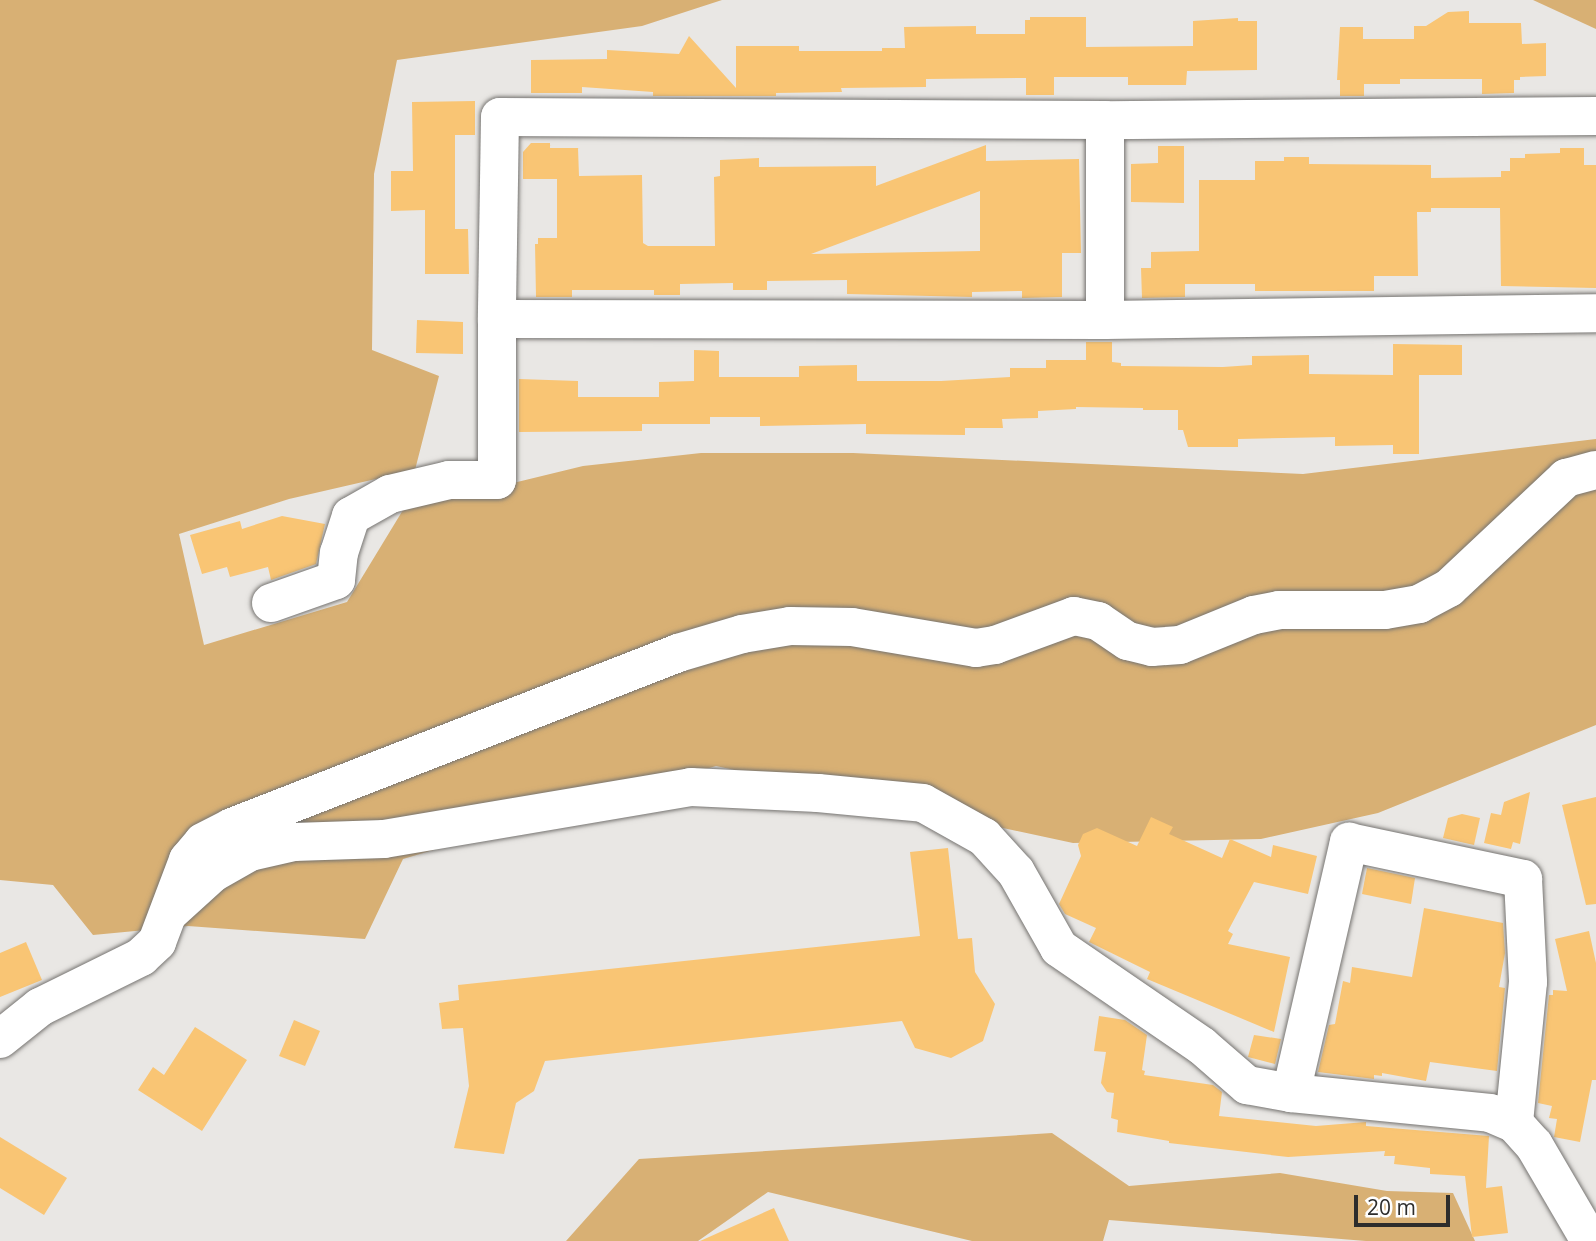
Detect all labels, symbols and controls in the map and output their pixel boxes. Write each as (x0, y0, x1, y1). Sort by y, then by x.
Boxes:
scale bar (1358, 1182, 1454, 1226)
text: 20 m (1367, 1193, 1416, 1221)

